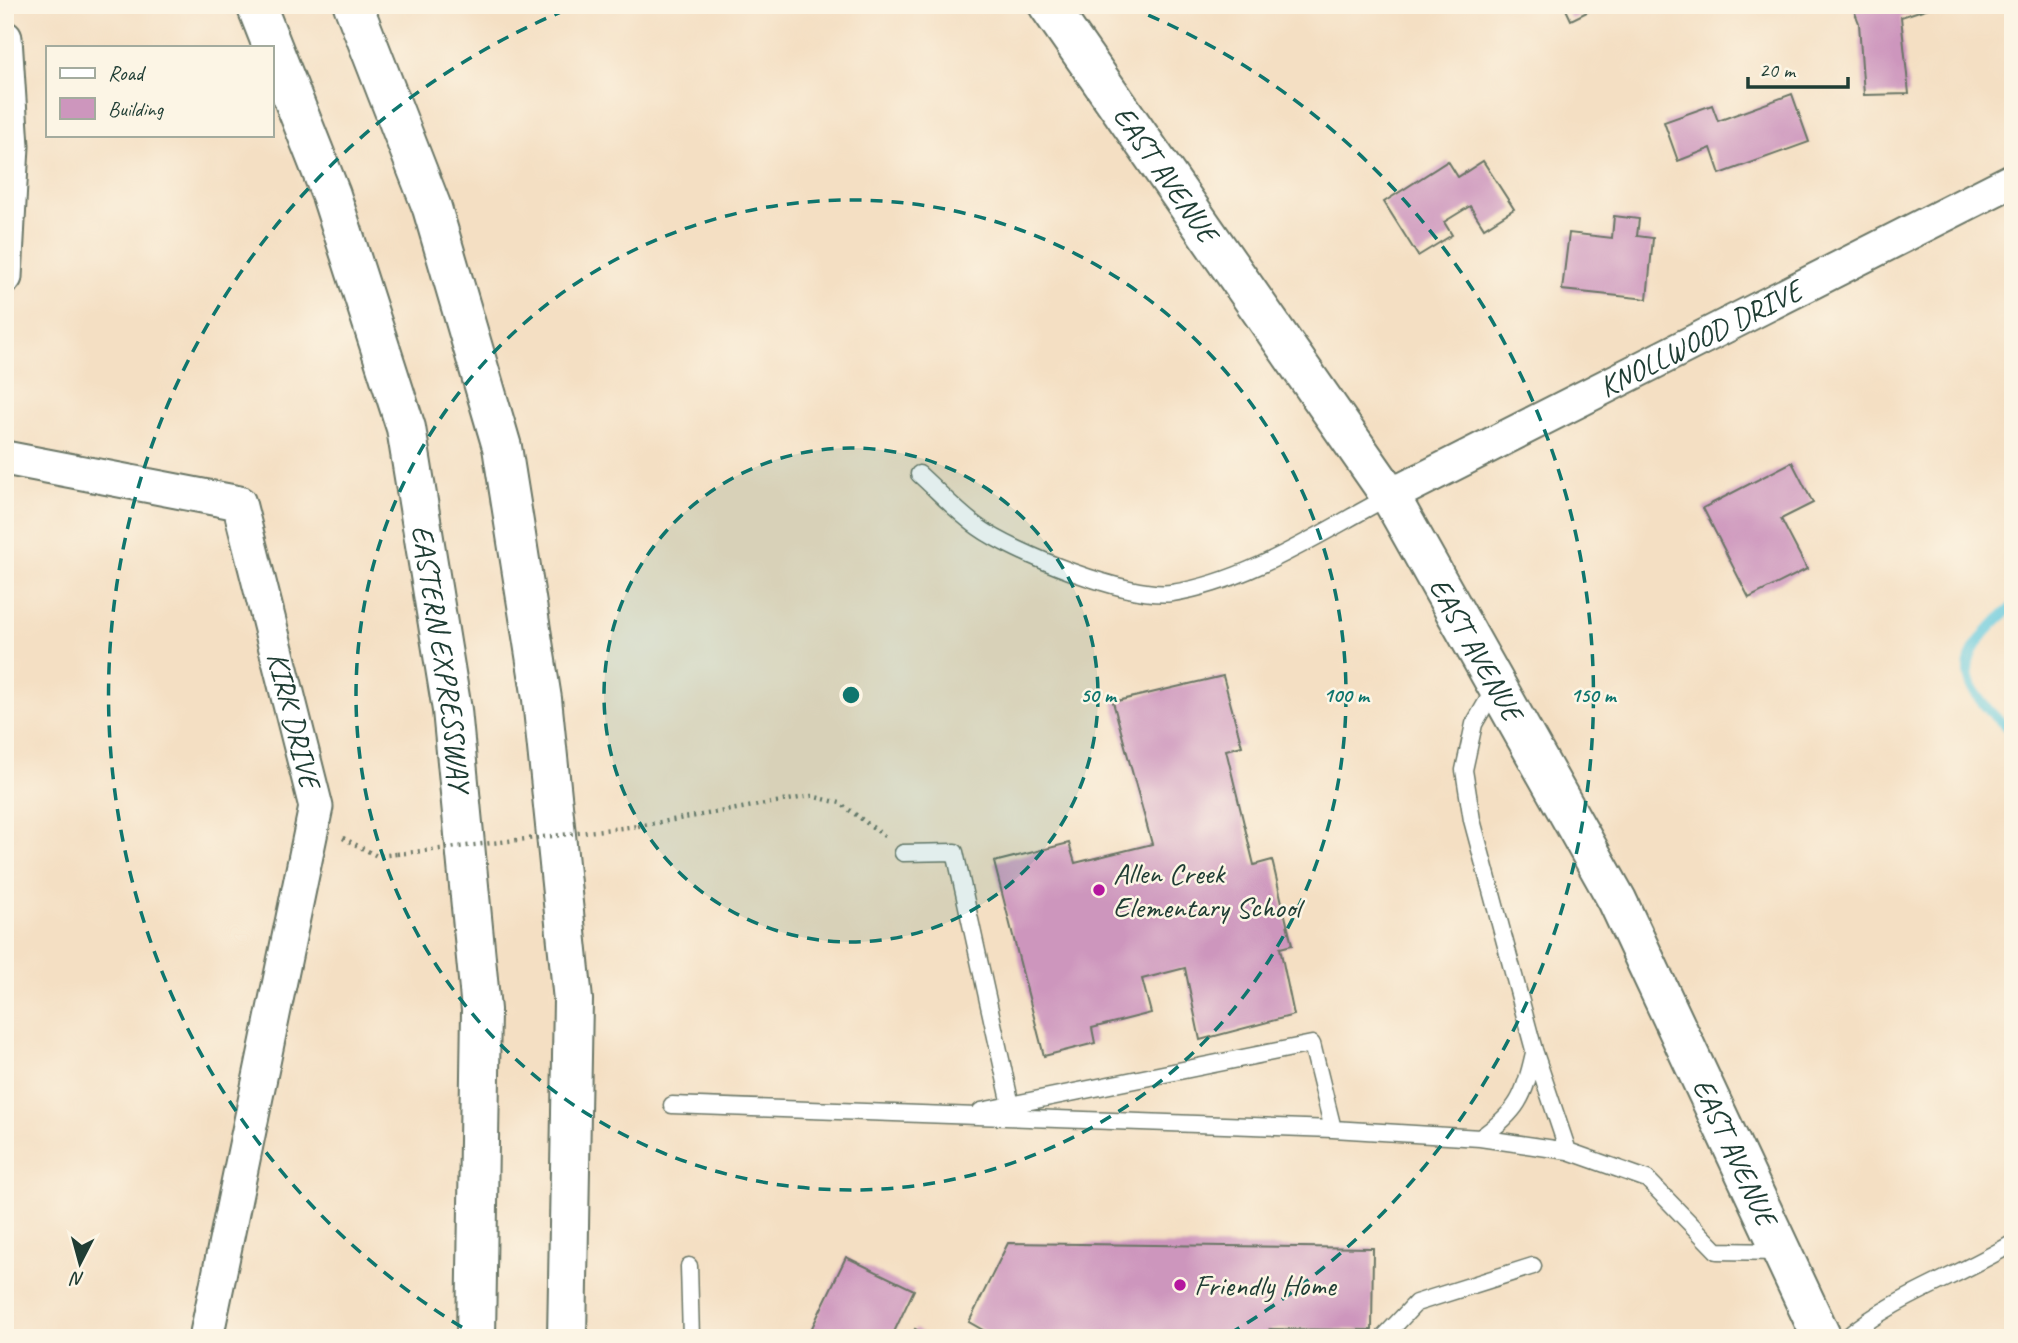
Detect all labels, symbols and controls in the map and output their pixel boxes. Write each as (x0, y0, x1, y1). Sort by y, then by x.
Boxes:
legend (46, 46, 273, 136)
scale bar (1748, 46, 1848, 90)
text: 20 m (1759, 57, 1797, 83)
text: Road (108, 60, 147, 86)
text: Building (108, 96, 165, 122)
street label: EAST AVENUE (1105, 98, 1229, 253)
street label: KNOLLWOOD DRIVE (1593, 270, 1811, 406)
street label: EASTERN EXPRESSWAY (403, 522, 479, 798)
street label: EAST AVENUE (1421, 571, 1533, 731)
street label: KIRK DRIVE (259, 648, 330, 795)
text: 50 m (1080, 682, 1118, 708)
text: 100 m (1323, 682, 1371, 708)
text: 150 m (1570, 682, 1618, 708)
centre of rings (839, 683, 863, 707)
place label: Allen Creek Elementary School (1113, 854, 1305, 926)
marker: Allen Creek Elementary School (1091, 882, 1107, 898)
street label: EAST AVENUE (1684, 1072, 1787, 1235)
north arrow (46, 1228, 116, 1298)
text: N (68, 1266, 85, 1291)
place label: Friendly Home (1194, 1266, 1338, 1304)
marker: Friendly Home (1172, 1277, 1188, 1293)

